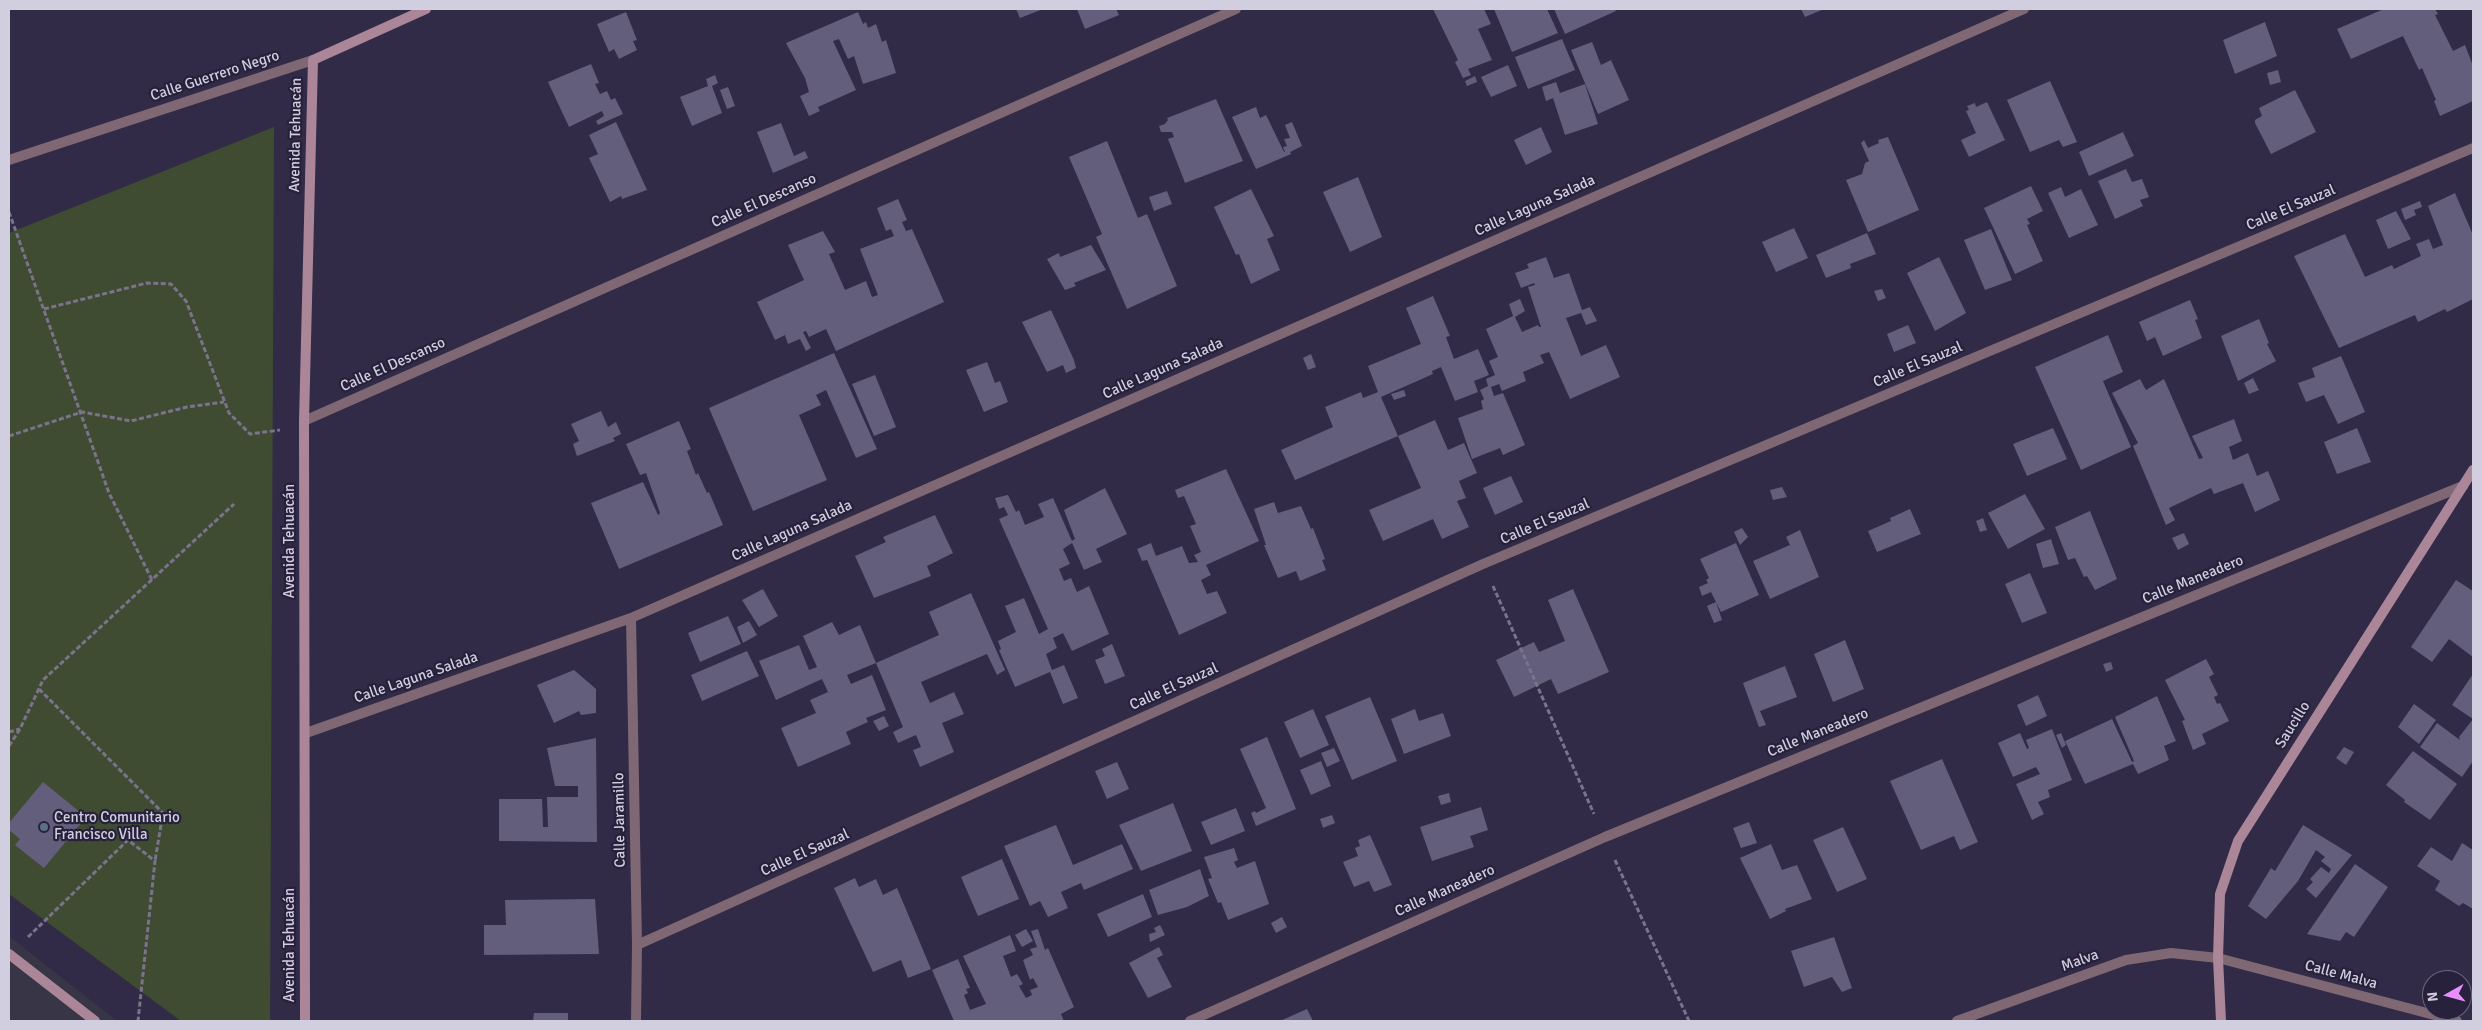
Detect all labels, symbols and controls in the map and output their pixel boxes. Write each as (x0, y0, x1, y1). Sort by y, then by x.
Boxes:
street label: Calle Guerrero Negro (148, 47, 282, 105)
street label: Avenida Tehuacán (286, 78, 306, 192)
street label: Calle El Descanso (709, 170, 819, 232)
street label: Calle Laguna Salada (1472, 171, 1598, 241)
street label: Calle El Sauzal (2244, 181, 2338, 235)
street label: Calle El Descanso (338, 334, 448, 396)
street label: Calle Laguna Salada (1100, 334, 1226, 404)
street label: Calle El Sauzal (1871, 338, 1965, 392)
street label: Avenida Tehuacán (281, 484, 299, 598)
street label: Calle El Sauzal (1498, 495, 1592, 549)
street label: Calle Laguna Salada (729, 496, 855, 566)
street label: Calle Maneadero (2140, 552, 2246, 608)
street label: Calle Laguna Salada (352, 648, 480, 708)
street label: Calle El Sauzal (1127, 659, 1221, 715)
street label: Saucillo (2272, 698, 2314, 752)
street label: Calle Maneadero (1765, 705, 1871, 761)
street label: Calle Jaramillo (610, 772, 630, 868)
place label: Centro Comunitario Francisco Villa (54, 809, 180, 844)
marker: Centro Comunitario Francisco Villa (38, 821, 50, 833)
street label: Calle El Sauzal (758, 825, 852, 881)
street label: Calle Maneadero (1392, 861, 1498, 921)
street label: Avenida Tehuacán (281, 888, 299, 1002)
street label: Malva (2059, 946, 2101, 976)
street label: Calle Malva (2303, 957, 2379, 993)
north arrow (2422, 970, 2472, 1020)
text: N (2424, 991, 2442, 1003)

